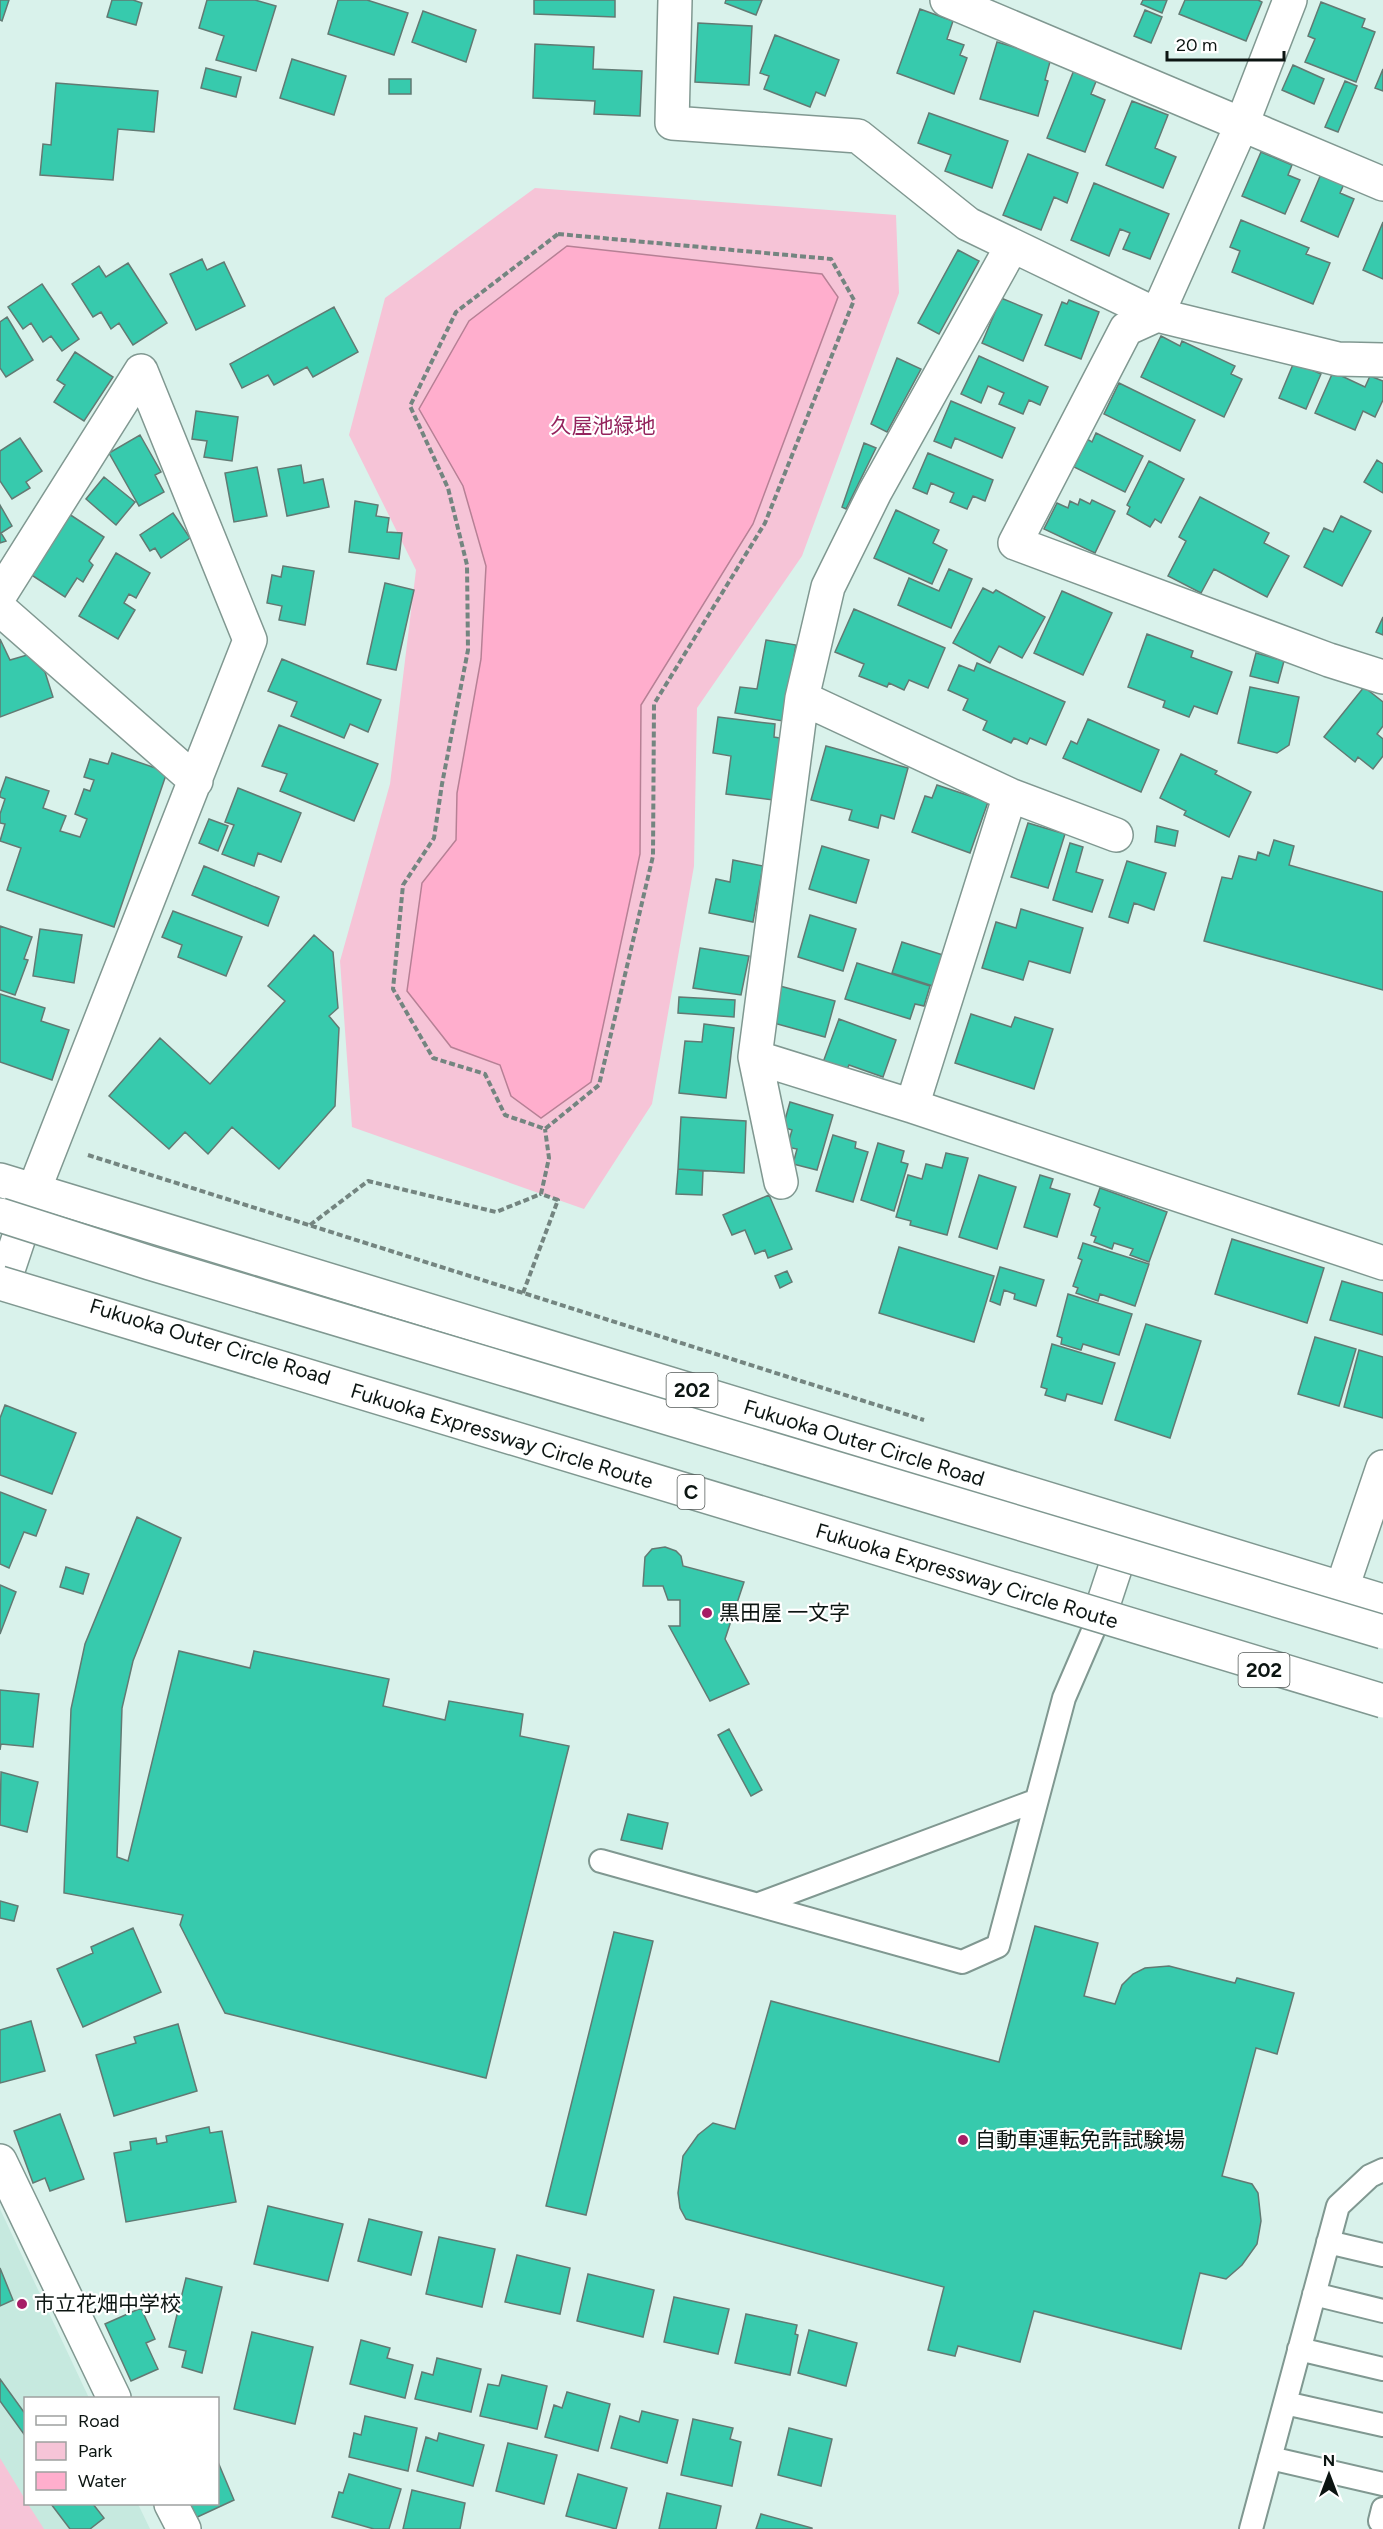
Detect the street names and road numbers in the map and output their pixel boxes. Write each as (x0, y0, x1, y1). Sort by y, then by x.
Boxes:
street label: Fukuoka Outer Circle Road (87, 1293, 334, 1390)
road number: 202 (666, 1373, 718, 1407)
street label: Fukuoka Expressway Circle Route (348, 1378, 656, 1494)
street label: Fukuoka Outer Circle Road (741, 1394, 988, 1491)
road number: C (678, 1475, 704, 1509)
street label: Fukuoka Expressway Circle Route (813, 1518, 1121, 1634)
road number: 202 (1238, 1653, 1290, 1687)

